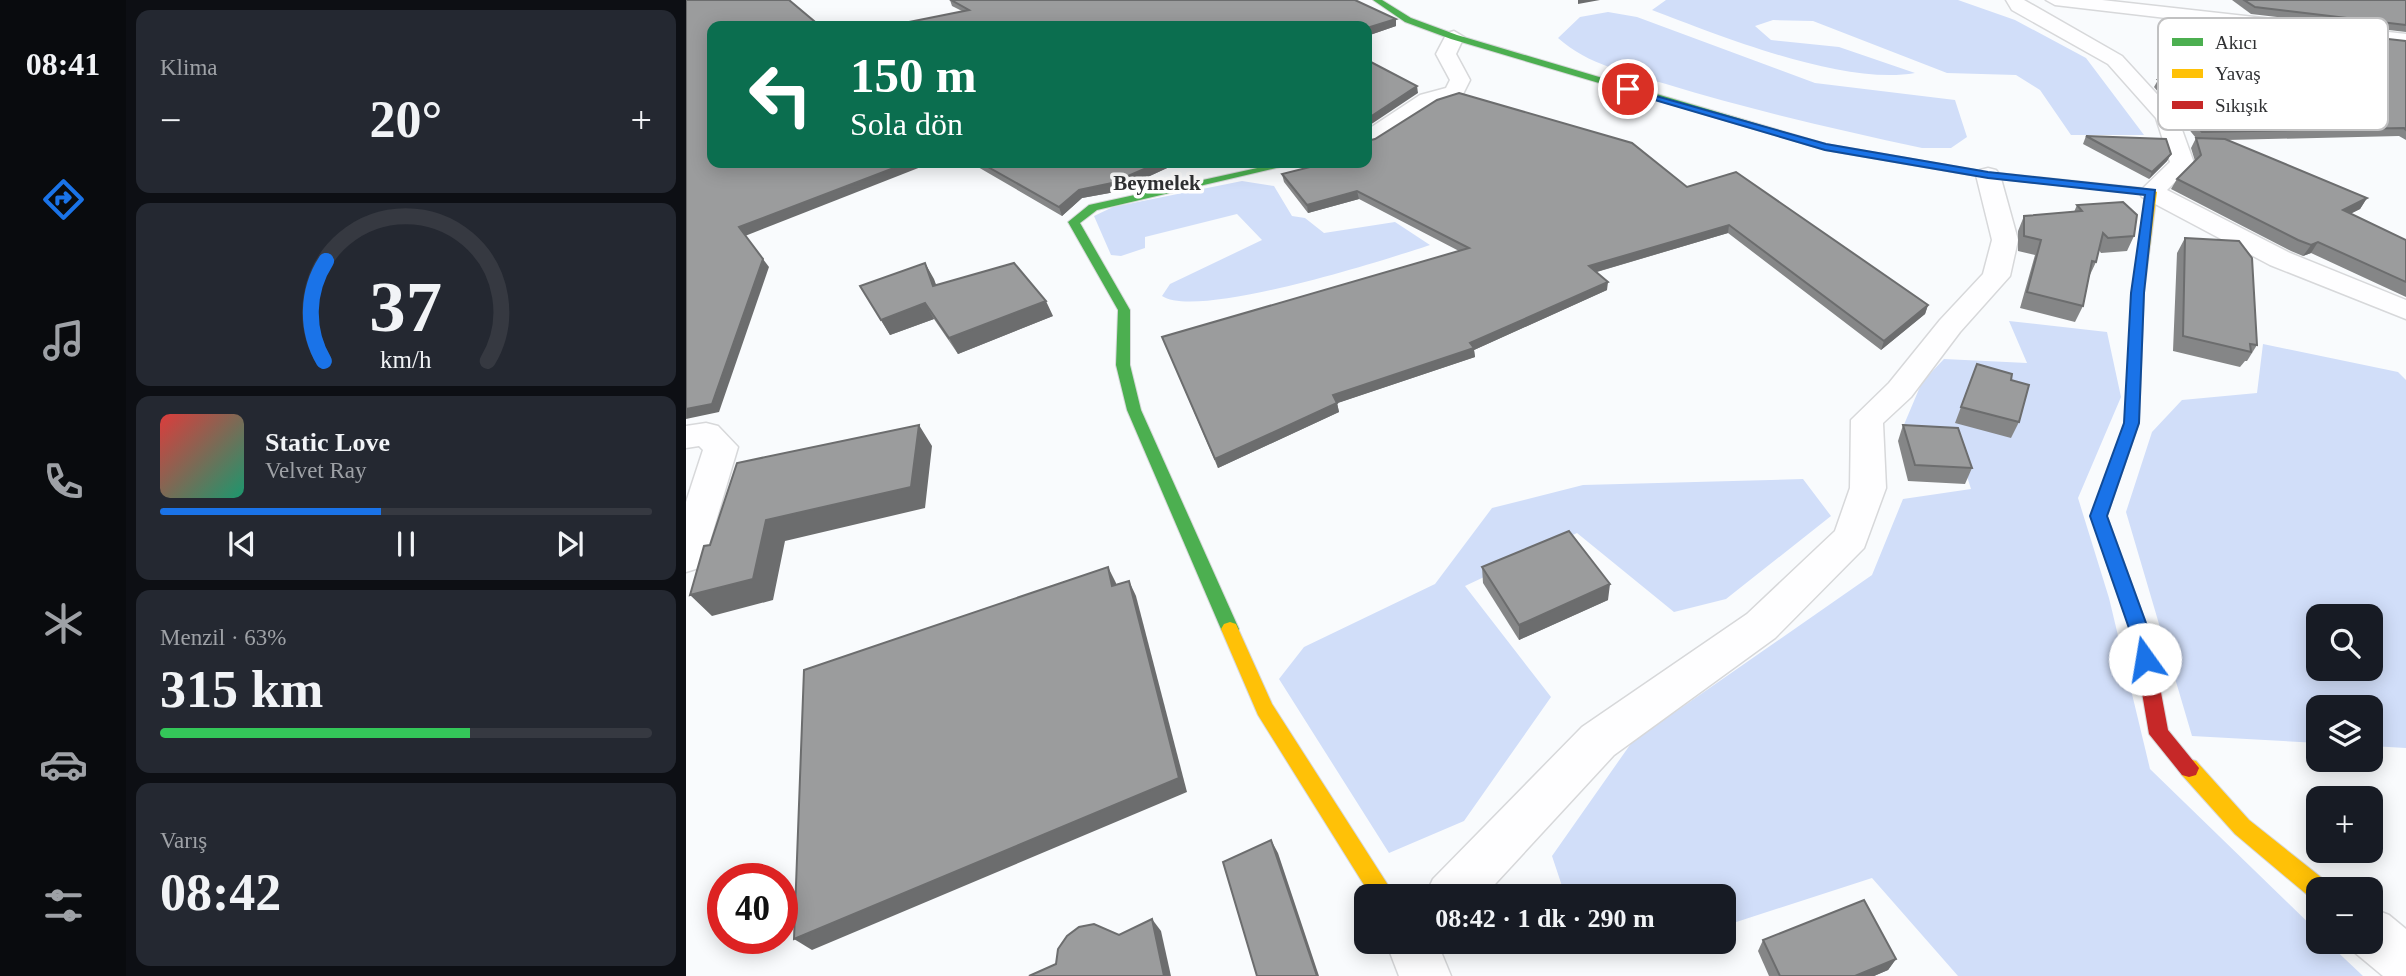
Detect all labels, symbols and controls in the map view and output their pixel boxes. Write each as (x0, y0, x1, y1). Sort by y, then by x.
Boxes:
legend (2158, 18, 2388, 130)
text: Akıcı (2215, 32, 2257, 53)
text: 08:41 (26, 46, 100, 82)
text: 150 m (850, 48, 977, 103)
icon: left (735, 49, 826, 140)
text: Klima (160, 55, 218, 80)
pin (1598, 59, 1658, 119)
text: Yavaş (2215, 63, 2261, 84)
icon: arrive (1609, 70, 1647, 108)
text: 20° (370, 91, 442, 148)
text: Sıkışık (2215, 95, 2268, 116)
text: − (160, 99, 181, 141)
text: + (631, 99, 652, 141)
text: Sola dön (850, 106, 963, 142)
district label: Beymelek (1113, 171, 1201, 195)
icon: directions (39, 175, 88, 224)
text: 37 (370, 266, 442, 347)
icon: music (39, 316, 88, 365)
text: km/h (380, 346, 432, 373)
text: Static Love (265, 428, 390, 457)
icon: phone (39, 457, 88, 506)
text: Velvet Ray (265, 458, 367, 483)
icon: previous (223, 525, 261, 563)
icon: pause (387, 525, 425, 563)
icon: next (551, 525, 589, 563)
icon: climate (39, 599, 88, 648)
map controls (2306, 604, 2383, 954)
button: search (2306, 604, 2383, 681)
position arrow (2108, 622, 2182, 696)
text: Menzil · 63% (160, 625, 286, 650)
text: 315 km (160, 661, 323, 718)
button: layers (2306, 695, 2383, 772)
icon: car (39, 740, 88, 789)
button: + (2306, 786, 2383, 863)
text: Varış (160, 828, 207, 853)
speed limit sign: 40 (707, 863, 798, 954)
text: 08:42 (160, 864, 281, 921)
button: − (2306, 877, 2383, 954)
icon: filters (39, 881, 88, 930)
text: 08:42 · 1 dk · 290 m (1435, 904, 1655, 933)

